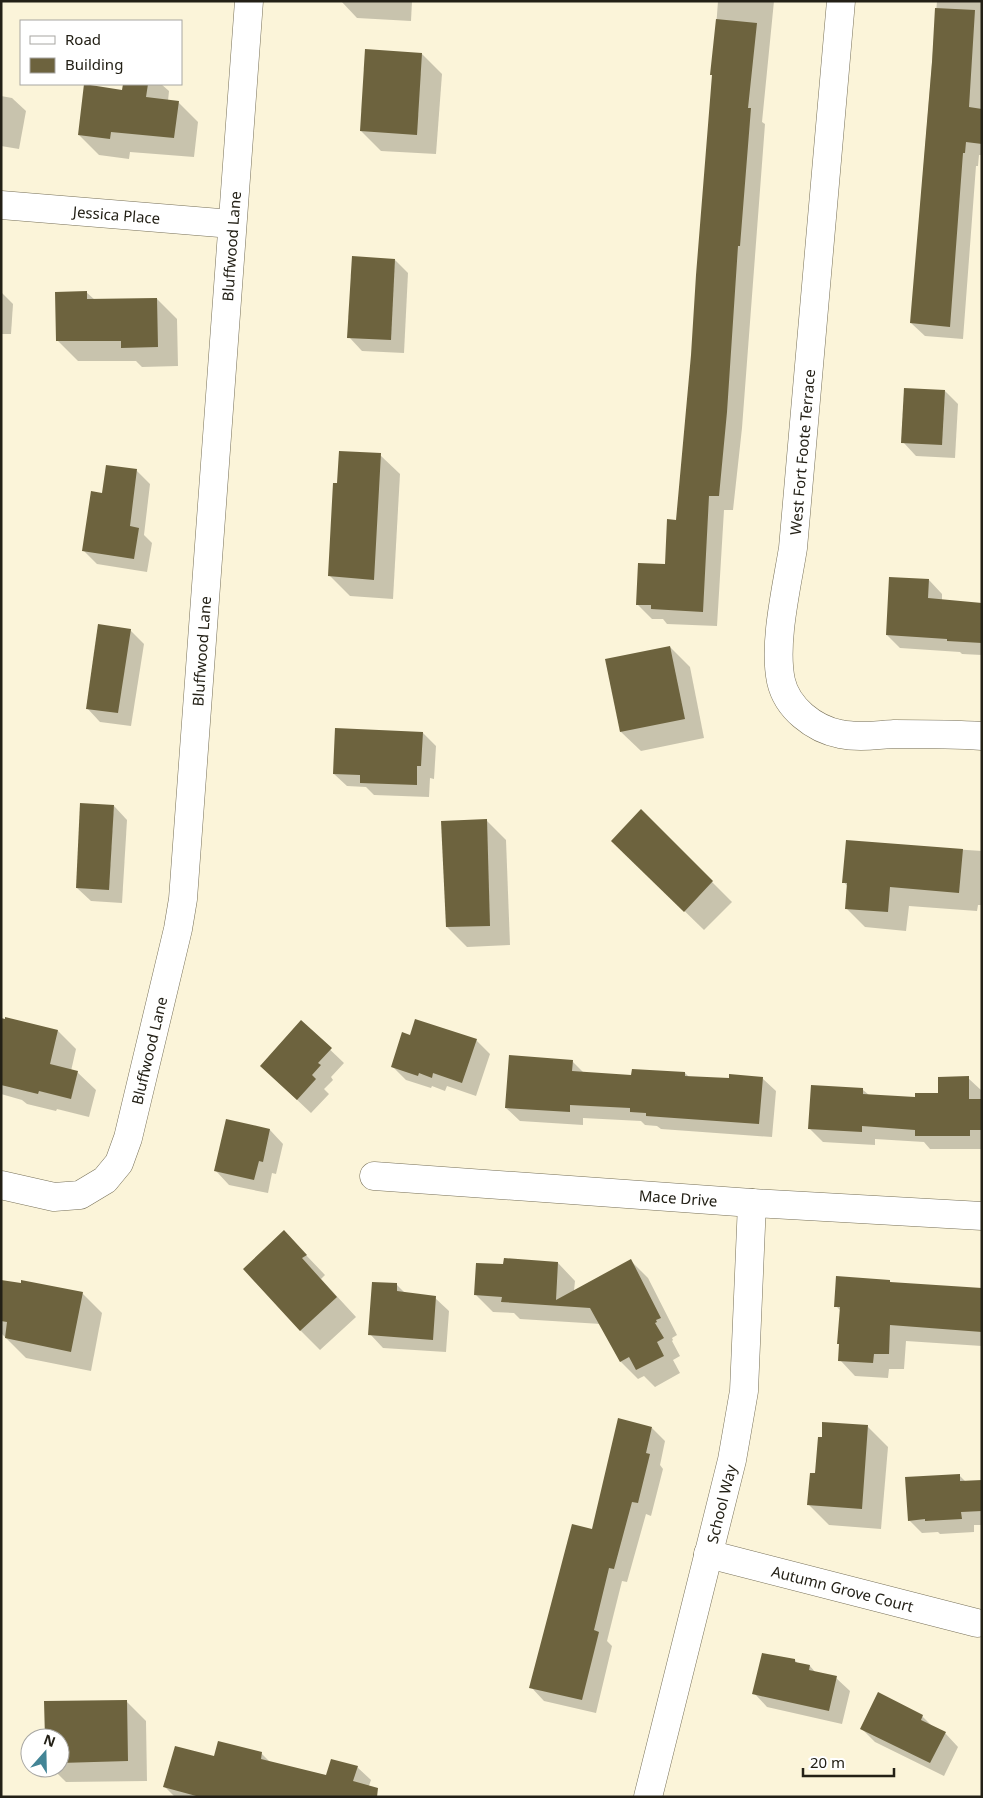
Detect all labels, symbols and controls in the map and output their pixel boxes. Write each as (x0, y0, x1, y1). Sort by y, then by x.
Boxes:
legend (20, 20, 182, 85)
text: Road (65, 29, 101, 49)
text: Building (65, 54, 123, 74)
street label: Bluffwood Lane (217, 190, 245, 302)
street label: Jessica Place (70, 201, 161, 228)
street label: West Fort Foote Terrace (785, 368, 819, 536)
street label: Bluffwood Lane (187, 595, 215, 707)
street label: Bluffwood Lane (126, 995, 171, 1107)
street label: Mace Drive (638, 1185, 718, 1211)
street label: School Way (702, 1462, 741, 1545)
street label: Autumn Grove Court (770, 1561, 916, 1616)
north arrow (20, 1728, 70, 1778)
text: N (41, 1729, 58, 1751)
scale bar (803, 1746, 894, 1778)
text: 20 m (810, 1752, 845, 1772)

